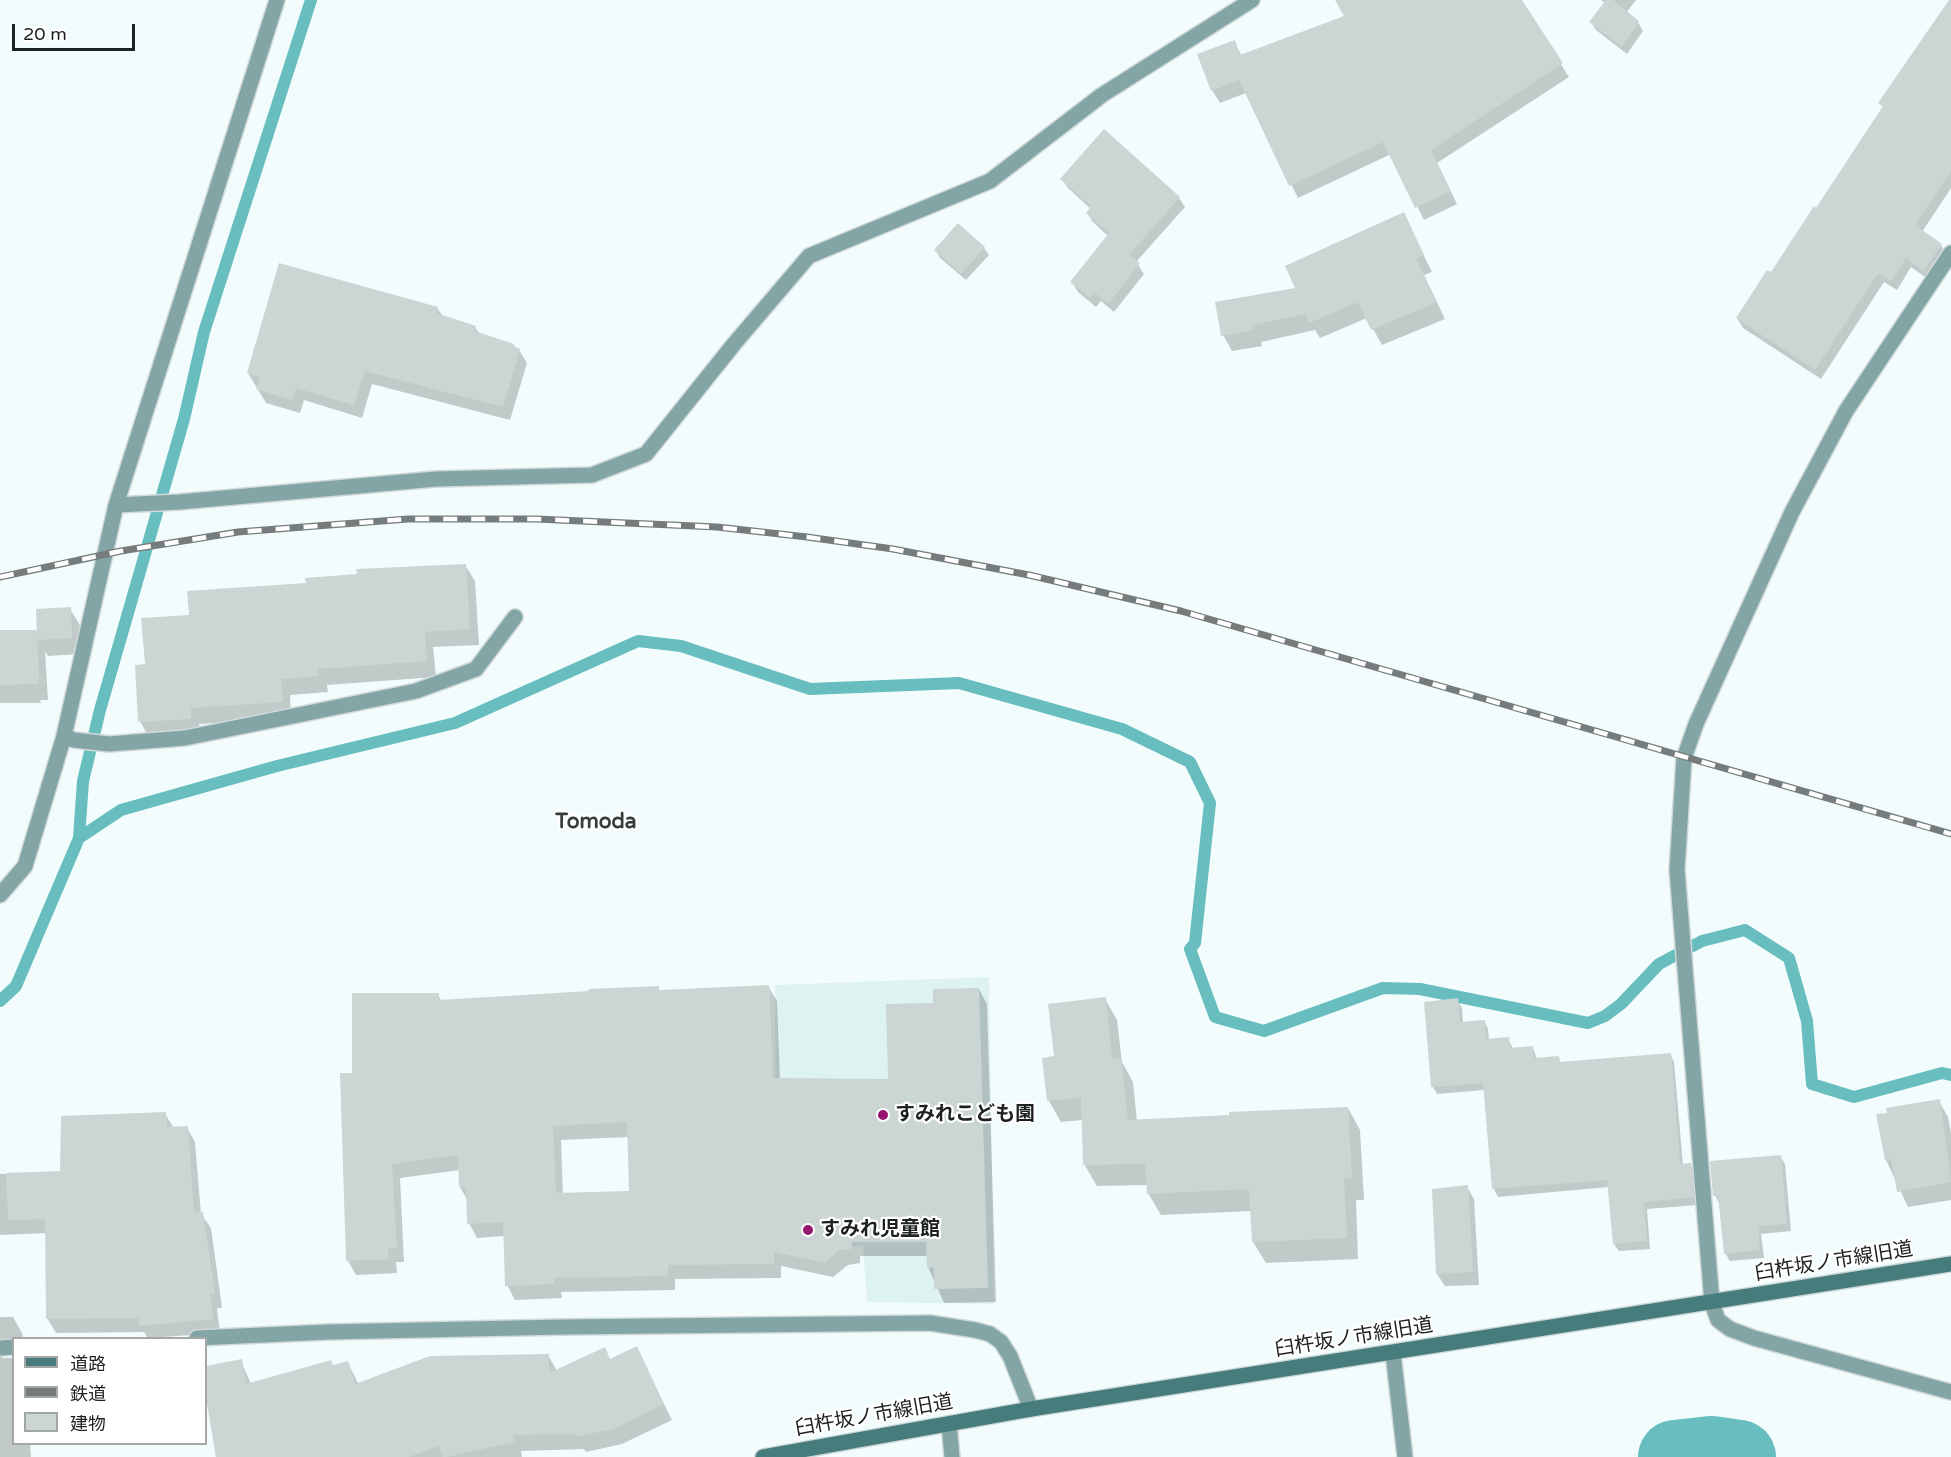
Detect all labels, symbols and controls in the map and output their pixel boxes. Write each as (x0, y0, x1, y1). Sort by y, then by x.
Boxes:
scale bar (15, 12, 138, 50)
text: 20 m (23, 23, 67, 45)
district label: Tomoda (555, 809, 637, 835)
place label: すみれこども園 (895, 1103, 1035, 1127)
marker: すみれこども園 (876, 1108, 890, 1122)
place label: すみれ児童館 (820, 1218, 940, 1242)
marker: すみれ児童館 (801, 1223, 815, 1237)
street label: 臼杵坂ノ市線旧道 (1753, 1238, 1915, 1286)
street label: 臼杵坂ノ市線旧道 (1273, 1314, 1435, 1362)
legend (12, 1337, 207, 1445)
text: 道路 (70, 1353, 106, 1375)
text: 鉄道 (70, 1383, 106, 1405)
street label: 臼杵坂ノ市線旧道 (793, 1390, 955, 1442)
text: 建物 (70, 1413, 106, 1435)

